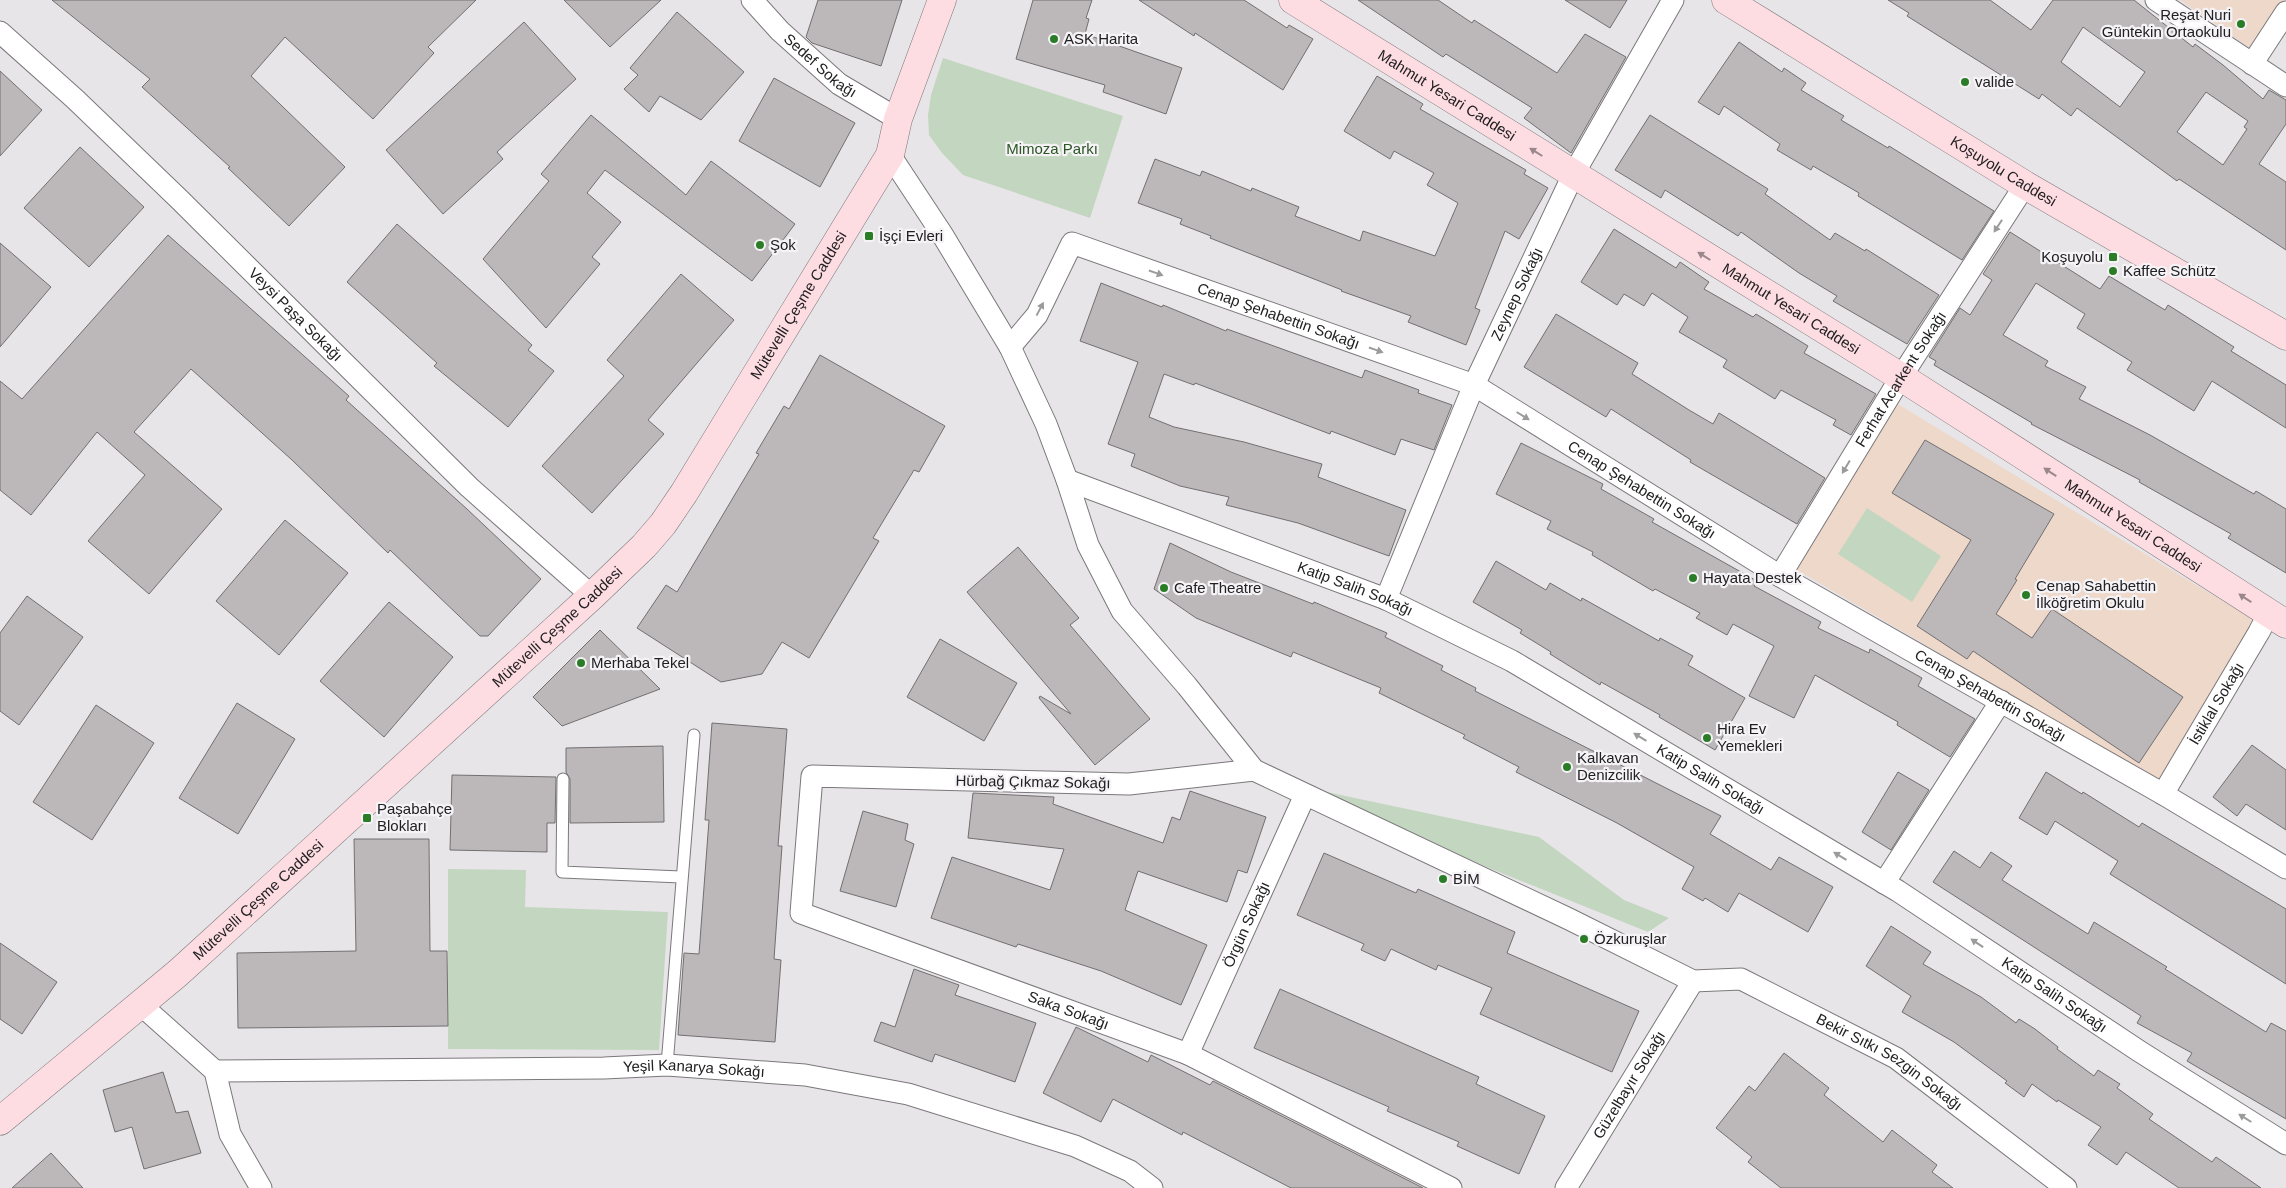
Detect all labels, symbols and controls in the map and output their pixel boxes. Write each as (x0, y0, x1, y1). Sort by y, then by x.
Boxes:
place label: Reşat Nuri Güntekin Ortaokulu (2102, 6, 2231, 40)
marker: Reşat Nuri Güntekin Ortaokulu (2235, 18, 2247, 30)
street label: Sedef Sokağı (781, 30, 860, 101)
place label: ASK Harita (1064, 30, 1139, 47)
marker: ASK Harita (1048, 33, 1060, 45)
street label: Mahmut Yesari Caddesi (1375, 46, 1519, 144)
place label: valide (1975, 73, 2014, 90)
marker: valide (1959, 76, 1971, 88)
street label: Koşuyolu Caddesi (1948, 132, 2060, 209)
park label: Mimoza Parkı (1006, 140, 1098, 157)
one-way arrow (1529, 148, 1543, 157)
one-way arrow (1993, 219, 2003, 233)
place label: İşçi Evleri (879, 227, 943, 244)
street label: Mütevelli Çeşme Caddesi (746, 228, 850, 382)
marker: İşçi Evleri (863, 230, 875, 242)
place label: Şok (770, 236, 796, 253)
marker: Şok (754, 239, 766, 251)
street label: Zeynep Sokağı (1487, 245, 1546, 343)
place label: Koşuyolu (2041, 248, 2103, 265)
one-way arrow (1698, 251, 1711, 260)
marker: Koşuyolu (2107, 251, 2119, 263)
street label: Mahmut Yesari Caddesi (1719, 259, 1863, 357)
place label: Kaffee Schütz (2123, 262, 2216, 279)
street label: Veysi Paşa Sokağı (245, 264, 346, 364)
marker: Kaffee Schütz (2107, 265, 2119, 277)
one-way arrow (1149, 269, 1164, 277)
street label: Cenap Şehabettin Sokağı (1195, 279, 1362, 352)
one-way arrow (1035, 302, 1044, 316)
street label: Ferhat Acarkent Sokağı (1852, 308, 1949, 450)
one-way arrow (1368, 347, 1383, 354)
one-way arrow (1517, 411, 1530, 420)
street label: Cenap Şehabettin Sokağı (1565, 437, 1719, 542)
one-way arrow (1842, 461, 1851, 474)
one-way arrow (2043, 467, 2056, 477)
street label: Mahmut Yesari Caddesi (2062, 475, 2205, 575)
street label: Katip Salih Sokağı (1295, 558, 1416, 619)
street label: Mütevelli Çeşme Caddesi (489, 563, 625, 690)
place label: Hayata Destek (1703, 569, 1802, 586)
marker: Hayata Destek (1687, 572, 1699, 584)
place label: Cenap Sahabettin İlköğretim Okulu (2036, 577, 2156, 611)
place label: Cafe Theatre (1174, 579, 1261, 596)
marker: Cafe Theatre (1158, 582, 1170, 594)
marker: Cenap Sahabettin İlköğretim Okulu (2020, 589, 2032, 601)
one-way arrow (2238, 593, 2252, 603)
street label: Cenap Şehabettin Sokağı (1912, 646, 2069, 745)
place label: Merhaba Tekel (591, 654, 689, 671)
marker: Merhaba Tekel (575, 657, 587, 669)
street label: İstiklal Sokağı (2185, 659, 2247, 748)
place label: Hira Ev Yemekleri (1717, 720, 1782, 754)
marker: Hira Ev Yemekleri (1701, 732, 1713, 744)
one-way arrow (1634, 733, 1647, 742)
street label: Katip Salih Sokağı (1654, 740, 1768, 818)
place label: Kalkavan Denizcilik (1577, 749, 1641, 783)
marker: Kalkavan Denizcilik (1561, 761, 1573, 773)
street label: Hürbağ Çıkmaz Sokağı (955, 772, 1111, 791)
place label: Paşabahçe Blokları (377, 800, 452, 834)
marker: Paşabahçe Blokları (361, 812, 373, 824)
street label: Mütevelli Çeşme Caddesi (189, 836, 327, 963)
one-way arrow (1833, 852, 1846, 861)
place label: BİM (1453, 870, 1480, 887)
marker: BİM (1437, 873, 1449, 885)
street label: Örgün Sokağı (1219, 879, 1273, 970)
place label: Özkuruşlar (1594, 930, 1667, 947)
marker: Özkuruşlar (1578, 933, 1590, 945)
one-way arrow (1970, 939, 1984, 948)
street label: Katip Salih Sokağı (1999, 953, 2111, 1035)
street label: Saka Sokağı (1026, 987, 1112, 1033)
street label: Bekir Sıtkı Sezgin Sokağı (1814, 1010, 1966, 1114)
street label: Güzelbayır Sokağı (1589, 1028, 1668, 1142)
street label: Yeşil Kanarya Sokağı (622, 1056, 765, 1080)
one-way arrow (2238, 1113, 2251, 1123)

